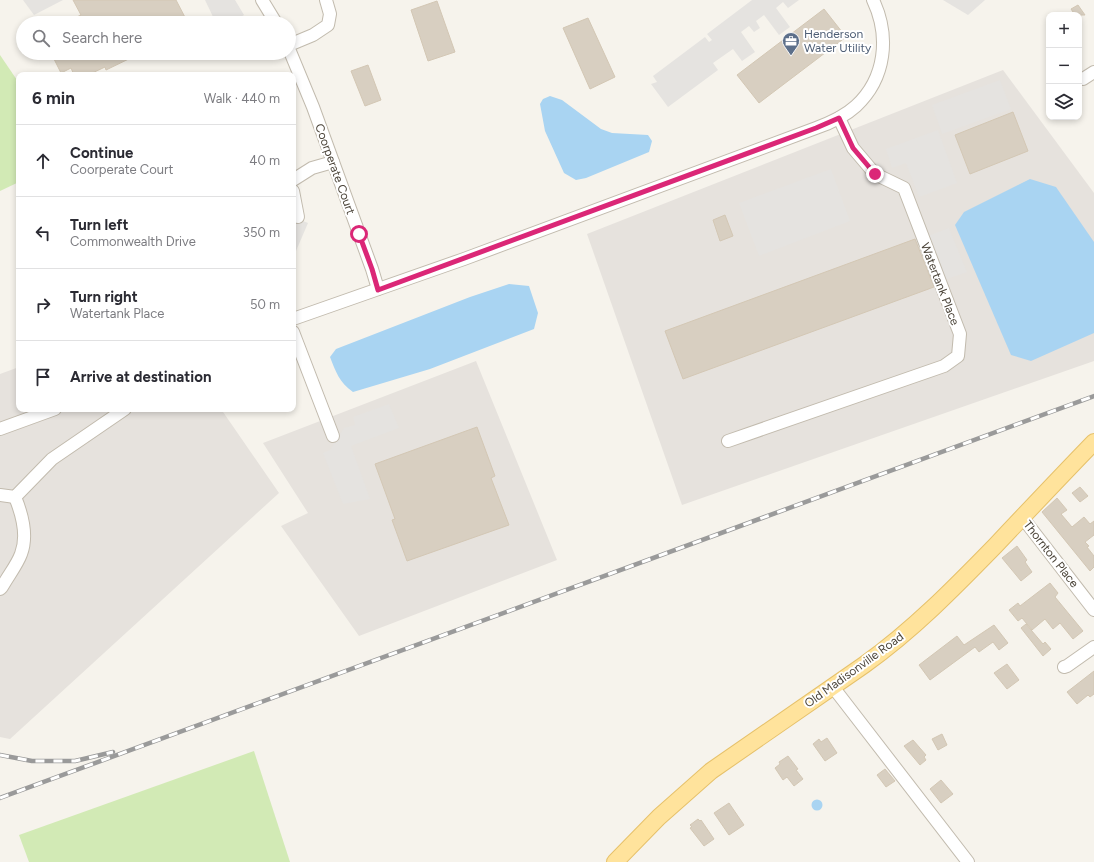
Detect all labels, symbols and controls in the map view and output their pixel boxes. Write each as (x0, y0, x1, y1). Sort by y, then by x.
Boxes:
map controls (1046, 12, 1082, 120)
button: + (1046, 12, 1082, 48)
search box (16, 16, 296, 60)
icon: search (30, 27, 52, 49)
place label: Henderson Water Utility (804, 27, 872, 55)
text: Search here (62, 29, 142, 47)
office icon: Henderson Water Utility (781, 31, 801, 56)
button: − (1046, 48, 1082, 84)
button: layers (1046, 84, 1082, 120)
text: 6 min (32, 88, 75, 108)
text: Walk · 440 m (204, 91, 280, 106)
street label: Coorperate Court (312, 122, 358, 217)
text: Continue (70, 144, 133, 162)
icon: ahead (32, 150, 54, 172)
text: 40 m (249, 153, 280, 168)
text: Coorperate Court (70, 162, 173, 177)
route end (866, 165, 884, 183)
text: Turn left (70, 216, 128, 234)
icon: left (32, 222, 54, 244)
text: 350 m (243, 225, 280, 240)
route start (350, 225, 368, 243)
text: Commonwealth Drive (70, 234, 196, 249)
street label: Watertank Place (918, 241, 962, 328)
text: Turn right (70, 288, 138, 306)
icon: right (32, 294, 54, 316)
text: 50 m (250, 297, 280, 312)
text: Watertank Place (70, 306, 164, 321)
icon: arrive (32, 366, 54, 388)
text: Arrive at destination (70, 368, 211, 386)
street label: Thornton Place (1021, 518, 1082, 591)
street label: Old Madisonville Road (802, 629, 906, 711)

